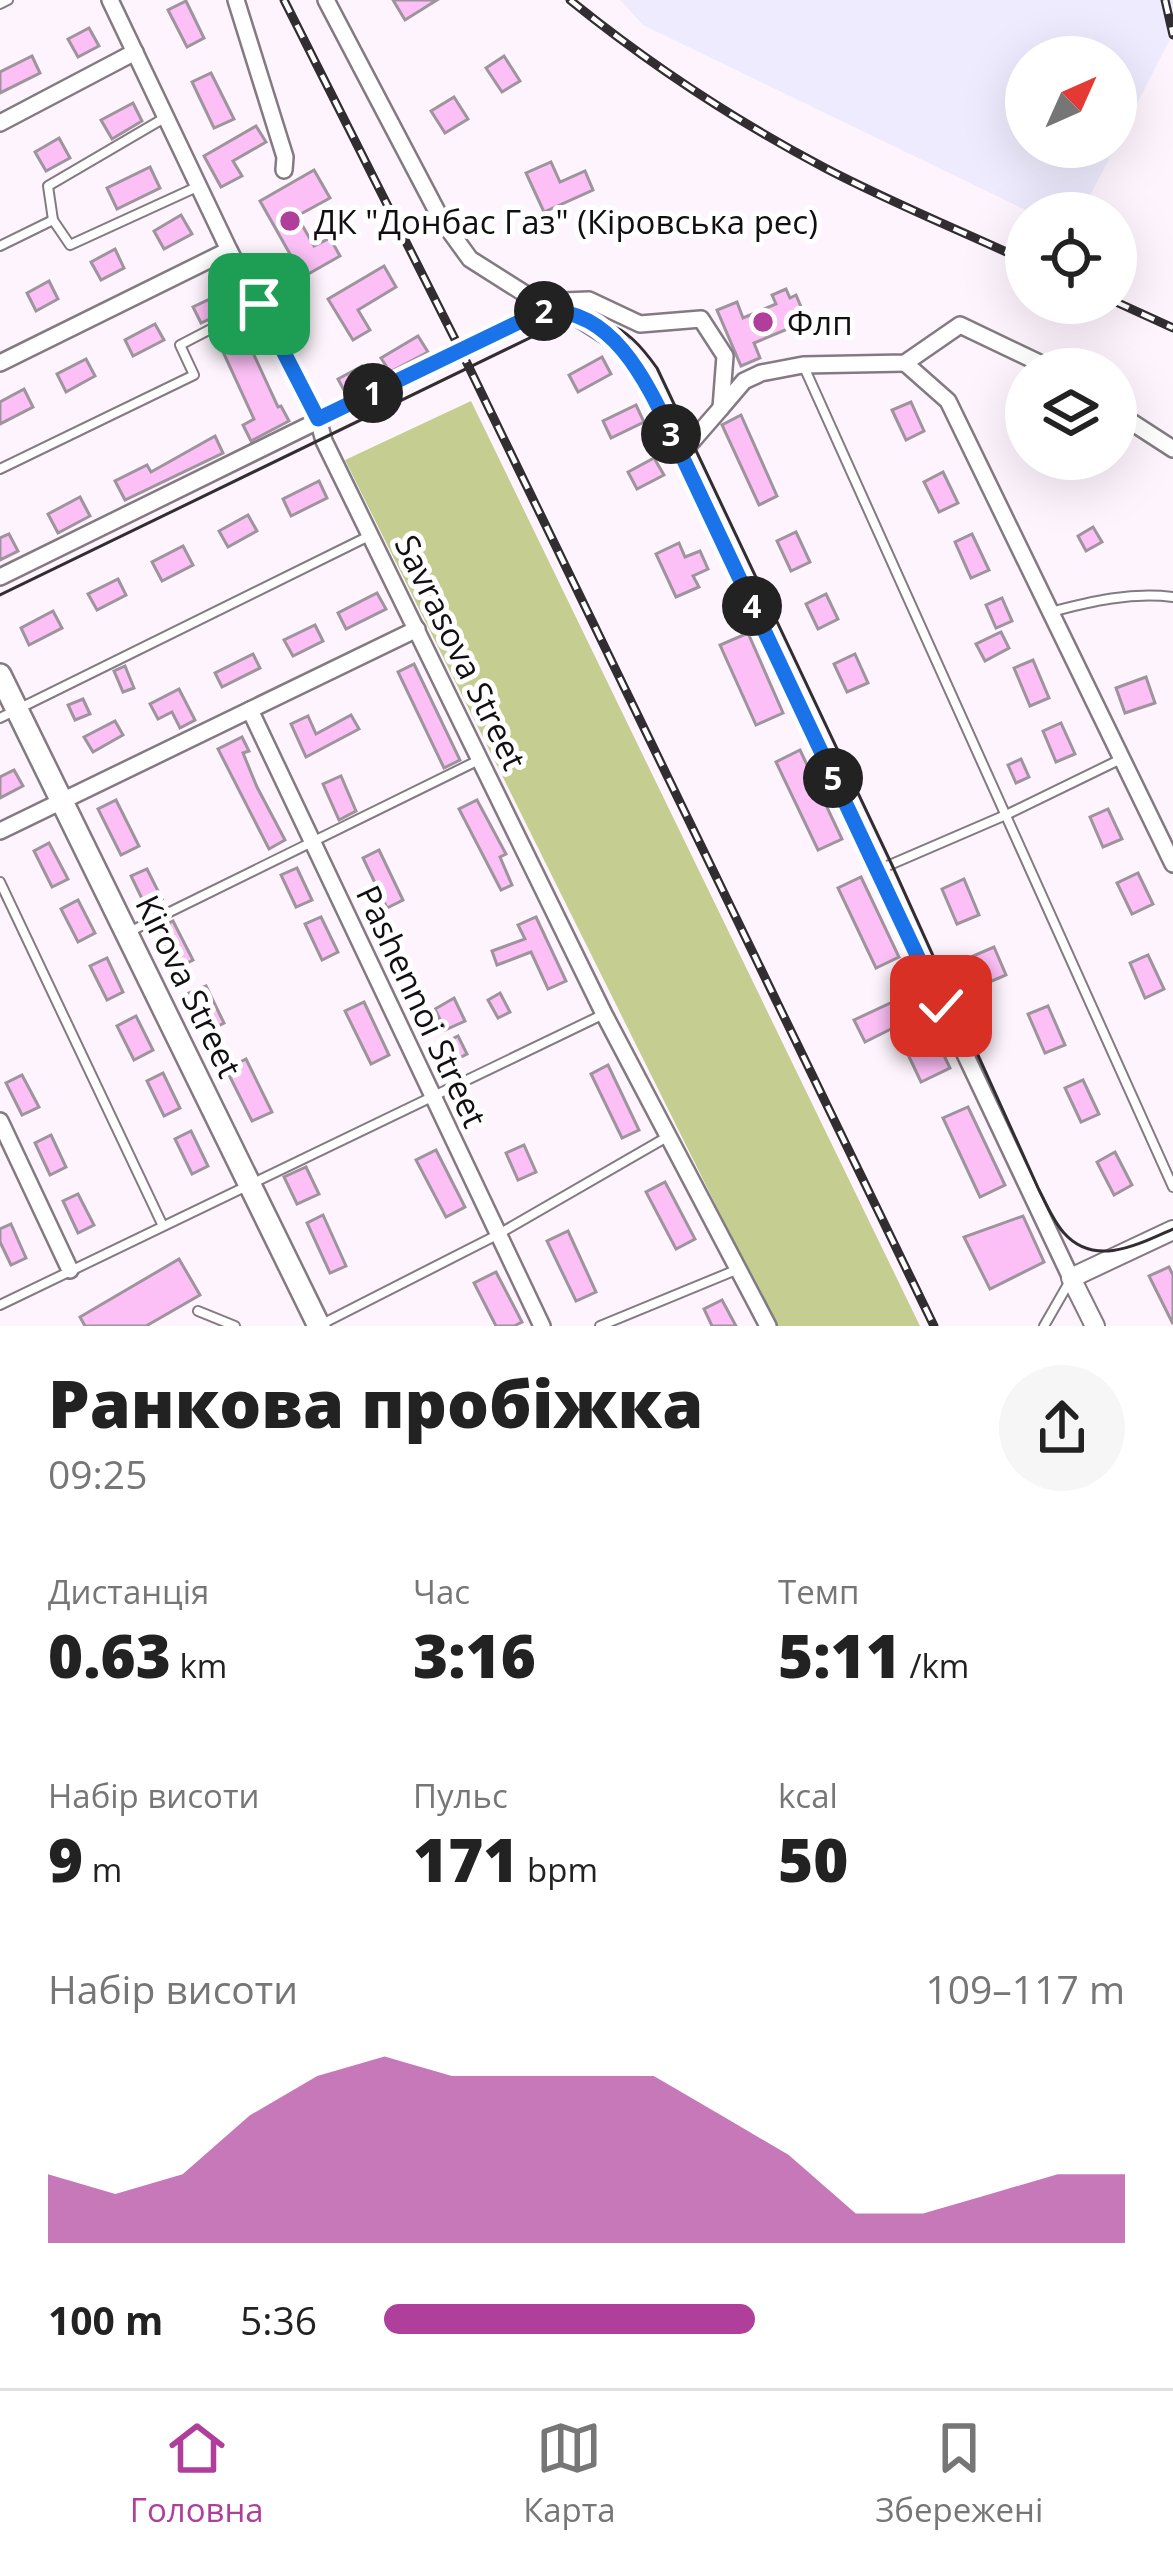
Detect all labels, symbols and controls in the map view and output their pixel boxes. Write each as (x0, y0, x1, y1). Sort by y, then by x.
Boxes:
north arrow (1005, 36, 1137, 168)
map controls (1005, 36, 1137, 480)
button: locate (1005, 192, 1137, 324)
place label: ДК "Донбас Газ" (Кіровська рес) (314, 199, 818, 244)
marker: ДК "Донбас Газ" (Кіровська рес) (277, 208, 303, 234)
pin (208, 253, 310, 355)
icon: arrive (226, 271, 292, 337)
pin: 2 (514, 281, 574, 341)
text: 2 (535, 288, 553, 333)
place label: Флп (787, 300, 853, 345)
marker: Флп (750, 309, 776, 335)
button: layers (1005, 348, 1137, 480)
pin: 1 (343, 363, 403, 423)
text: 1 (364, 370, 382, 415)
pin: 3 (641, 404, 701, 464)
text: 3 (662, 411, 680, 456)
street label: Savrasova Street (385, 527, 537, 777)
pin: 4 (722, 576, 782, 636)
text: 4 (743, 583, 761, 628)
pin: 5 (803, 748, 863, 808)
text: 5 (824, 755, 842, 800)
street label: Pashennoi Street (346, 878, 498, 1134)
street label: Kirova Street (126, 887, 252, 1085)
pin (890, 955, 992, 1057)
icon: check (908, 973, 974, 1039)
text: Ранкова пробіжка (48, 1357, 703, 1447)
button: share (999, 1365, 1125, 1491)
text: 09:25 (48, 1447, 147, 1500)
text: Дистанція (48, 1569, 209, 1614)
text: Час (413, 1569, 470, 1614)
text: Темп (778, 1569, 859, 1614)
text: 0.63 (48, 1614, 171, 1696)
text: 3:16 (413, 1614, 536, 1696)
text: 5:11 (778, 1614, 901, 1696)
text: km (171, 1643, 227, 1688)
text: /km (901, 1643, 969, 1688)
text: Набір висоти (48, 1773, 260, 1818)
text: Пульс (413, 1773, 508, 1818)
text: kcal (778, 1773, 838, 1818)
text: 9 (48, 1818, 83, 1900)
text: 171 (413, 1818, 518, 1900)
text: 50 (778, 1818, 848, 1900)
text: m (83, 1847, 122, 1892)
text: bpm (518, 1847, 598, 1892)
text: Набір висоти (48, 1962, 298, 2015)
text: 109–117 m (925, 1962, 1125, 2015)
text: 100 m (48, 2293, 163, 2346)
text: 5:36 (240, 2293, 317, 2346)
tab: Головна (130, 2415, 264, 2532)
tab: Карта (523, 2415, 616, 2532)
tab: Збережені (875, 2415, 1043, 2532)

